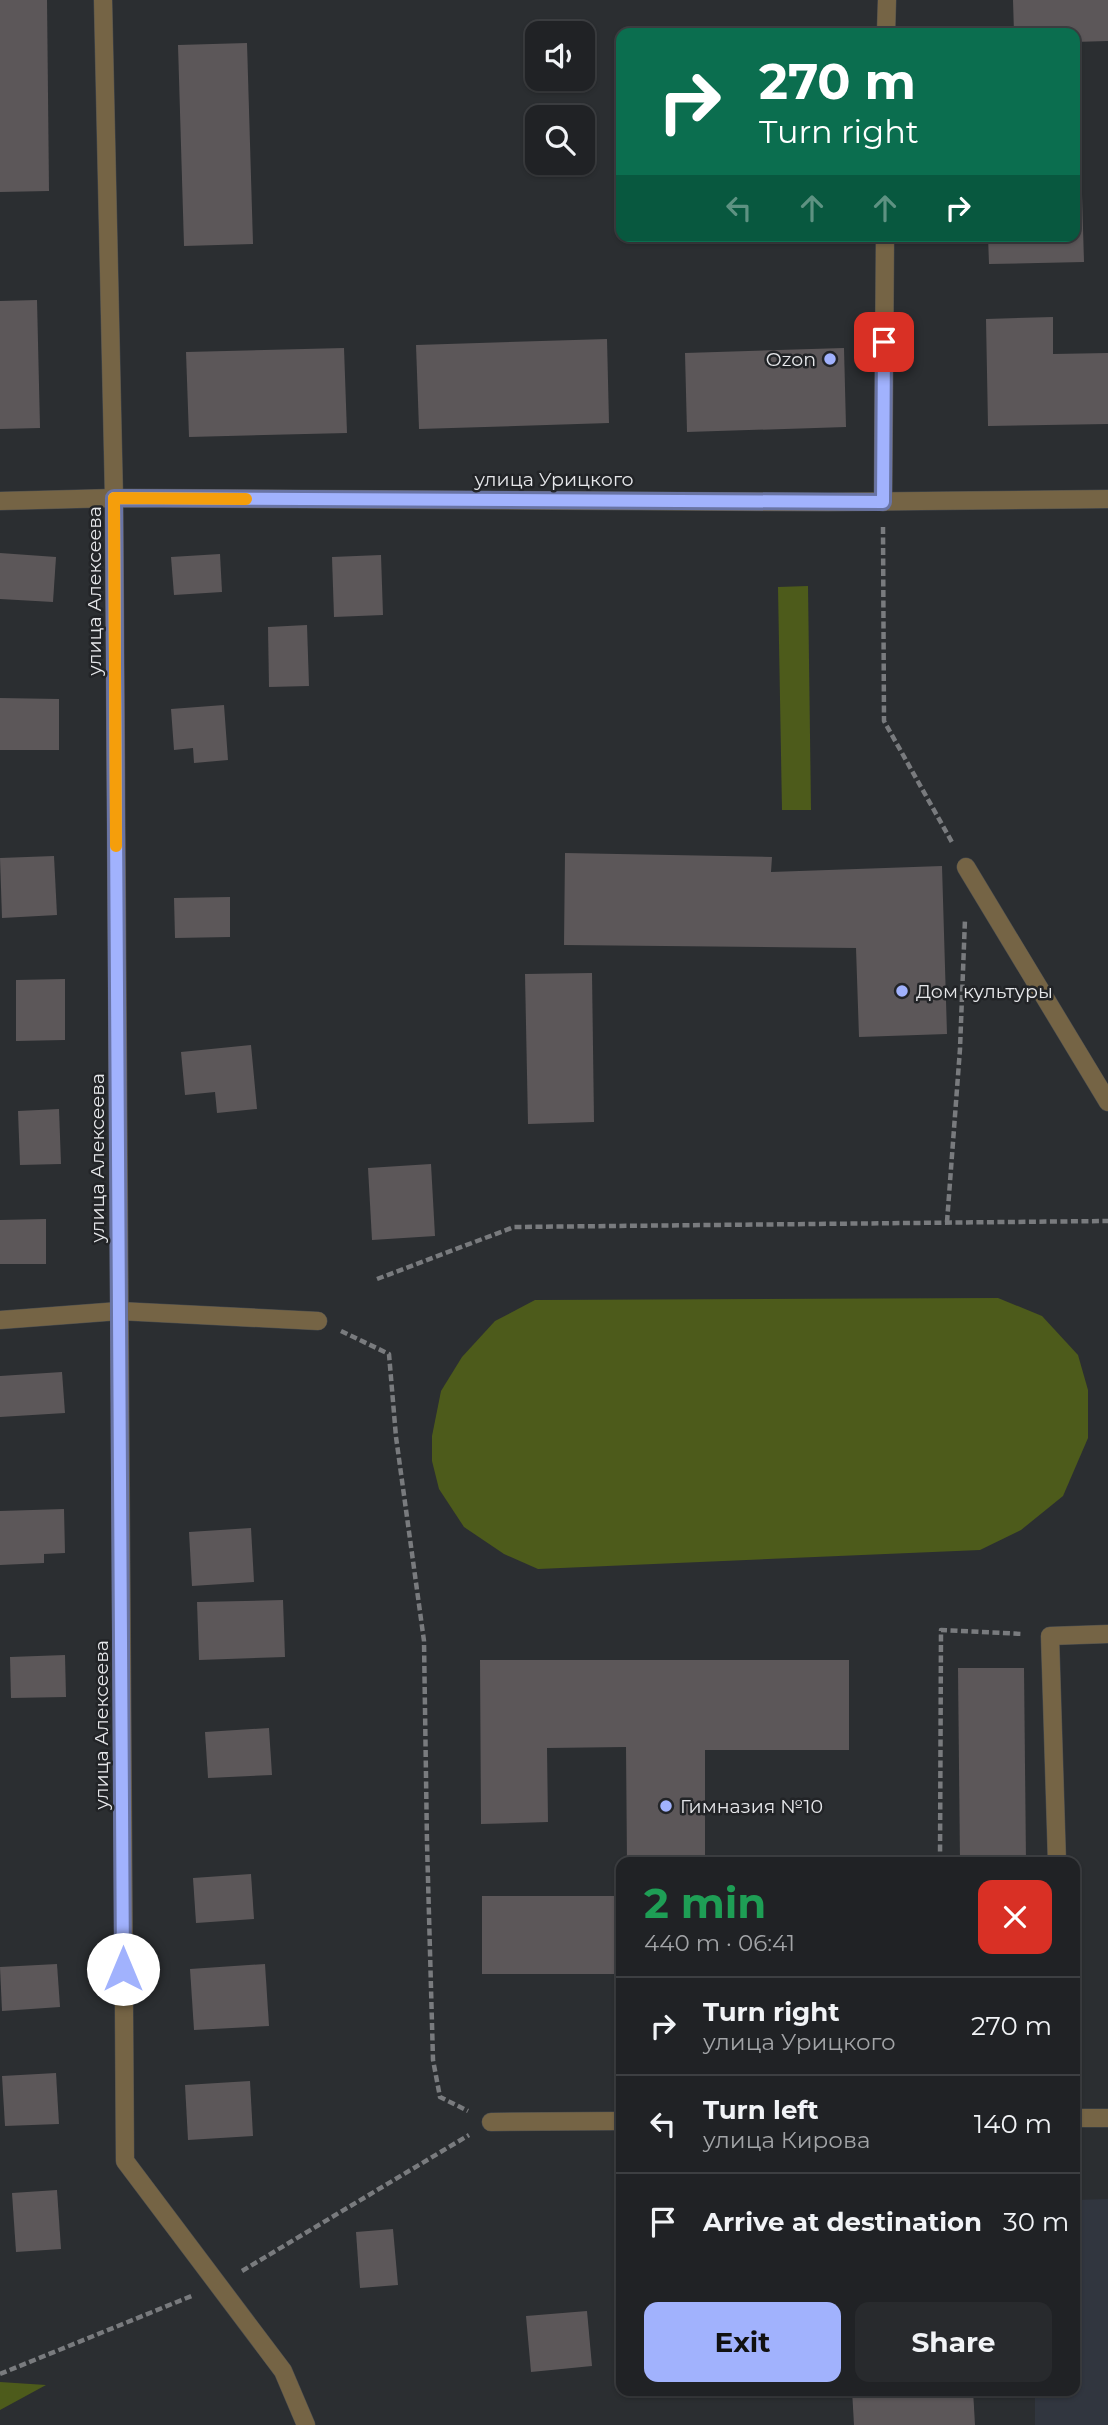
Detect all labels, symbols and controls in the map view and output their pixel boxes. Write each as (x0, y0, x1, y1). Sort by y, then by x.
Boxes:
map controls (525, 21, 595, 175)
button: sound (525, 21, 595, 91)
text: 270 m (759, 52, 916, 111)
icon: right (644, 56, 735, 147)
button: search (525, 105, 595, 175)
text: Turn right (759, 112, 919, 151)
icon: left (720, 189, 758, 227)
icon: ahead (793, 189, 831, 227)
icon: ahead (866, 189, 904, 227)
icon: right (939, 189, 977, 227)
pin (854, 312, 914, 372)
icon: arrive (865, 323, 903, 361)
place label: Ozon (766, 348, 816, 371)
marker: Ozon (822, 351, 838, 367)
street label: улица Урицкого (473, 468, 634, 491)
street label: улица Алексеева (83, 506, 106, 677)
place label: Дом культуры (916, 980, 1053, 1003)
marker: Дом культуры (894, 983, 910, 999)
street label: улица Алексеева (86, 1073, 109, 1244)
street label: улица Алексеева (90, 1640, 113, 1811)
place label: Гимназия №10 (680, 1795, 823, 1818)
marker: Гимназия №10 (658, 1798, 674, 1814)
text: 2 min (644, 1877, 766, 1929)
button: close (978, 1880, 1052, 1954)
text: 440 m · 06:41 (644, 1929, 795, 1957)
position arrow (86, 1932, 160, 2006)
text: Turn right (703, 1996, 839, 2028)
icon: right (644, 2007, 682, 2045)
text: 270 m (971, 2010, 1052, 2042)
text: улица Урицкого (703, 2028, 896, 2056)
text: Turn left (703, 2094, 819, 2126)
icon: left (644, 2105, 682, 2143)
text: 140 m (974, 2108, 1052, 2140)
text: улица Кирова (703, 2126, 870, 2154)
icon: arrive (644, 2203, 682, 2241)
text: Arrive at destination (703, 2206, 982, 2238)
text: 30 m (1003, 2206, 1069, 2238)
button: Exit (644, 2302, 841, 2382)
button: Share (855, 2302, 1052, 2382)

